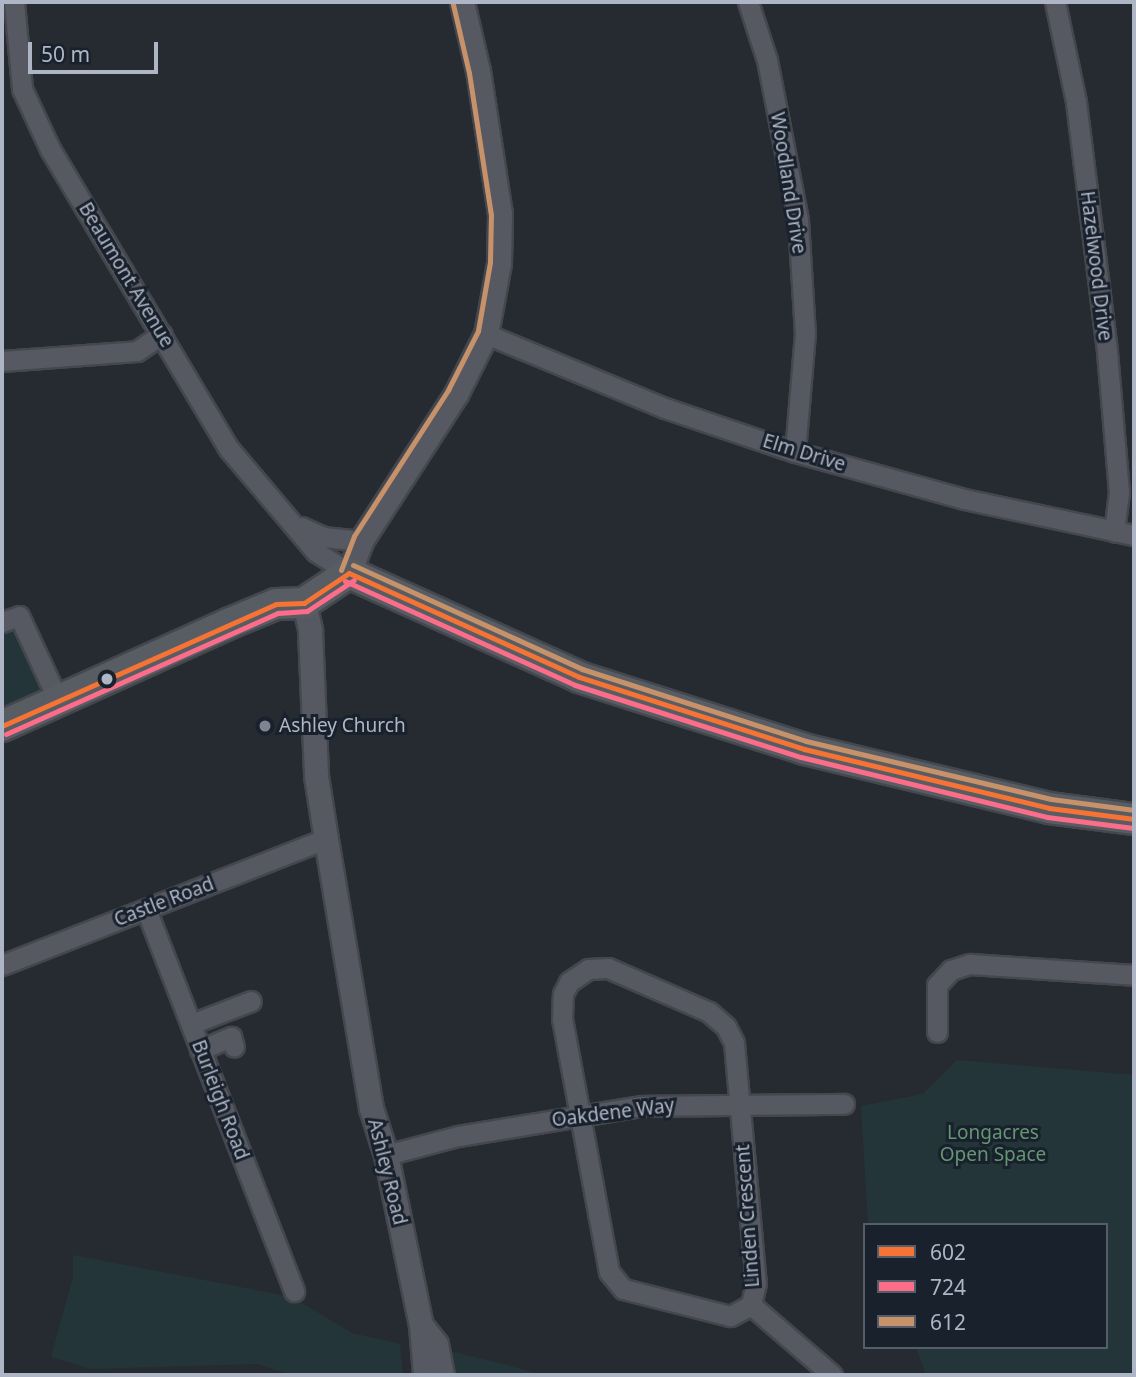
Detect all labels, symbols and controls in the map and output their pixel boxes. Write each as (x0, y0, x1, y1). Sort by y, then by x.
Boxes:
scale bar (32, 28, 161, 72)
text: 50 m (41, 40, 90, 68)
street label: Woodland Drive (766, 111, 810, 255)
street label: Hazelwood Drive (1075, 190, 1117, 342)
street label: Beaumont Avenue (74, 198, 178, 352)
street label: Elm Drive (760, 430, 848, 476)
unlabelled marker (100, 672, 114, 686)
place label: Ashley Church (279, 715, 406, 737)
marker: Ashley Church (257, 718, 273, 734)
street label: Castle Road (111, 873, 217, 931)
street label: Burleigh Road (187, 1037, 253, 1163)
street label: Oakdene Way (551, 1094, 675, 1132)
street label: Ashley Road (363, 1117, 411, 1227)
park label: Longacres Open Space (940, 1122, 1046, 1166)
street label: Linden Crescent (732, 1144, 764, 1288)
legend (863, 1223, 1108, 1349)
text: 602 (930, 1238, 966, 1266)
text: 724 (930, 1273, 966, 1301)
text: 612 (930, 1308, 966, 1336)

